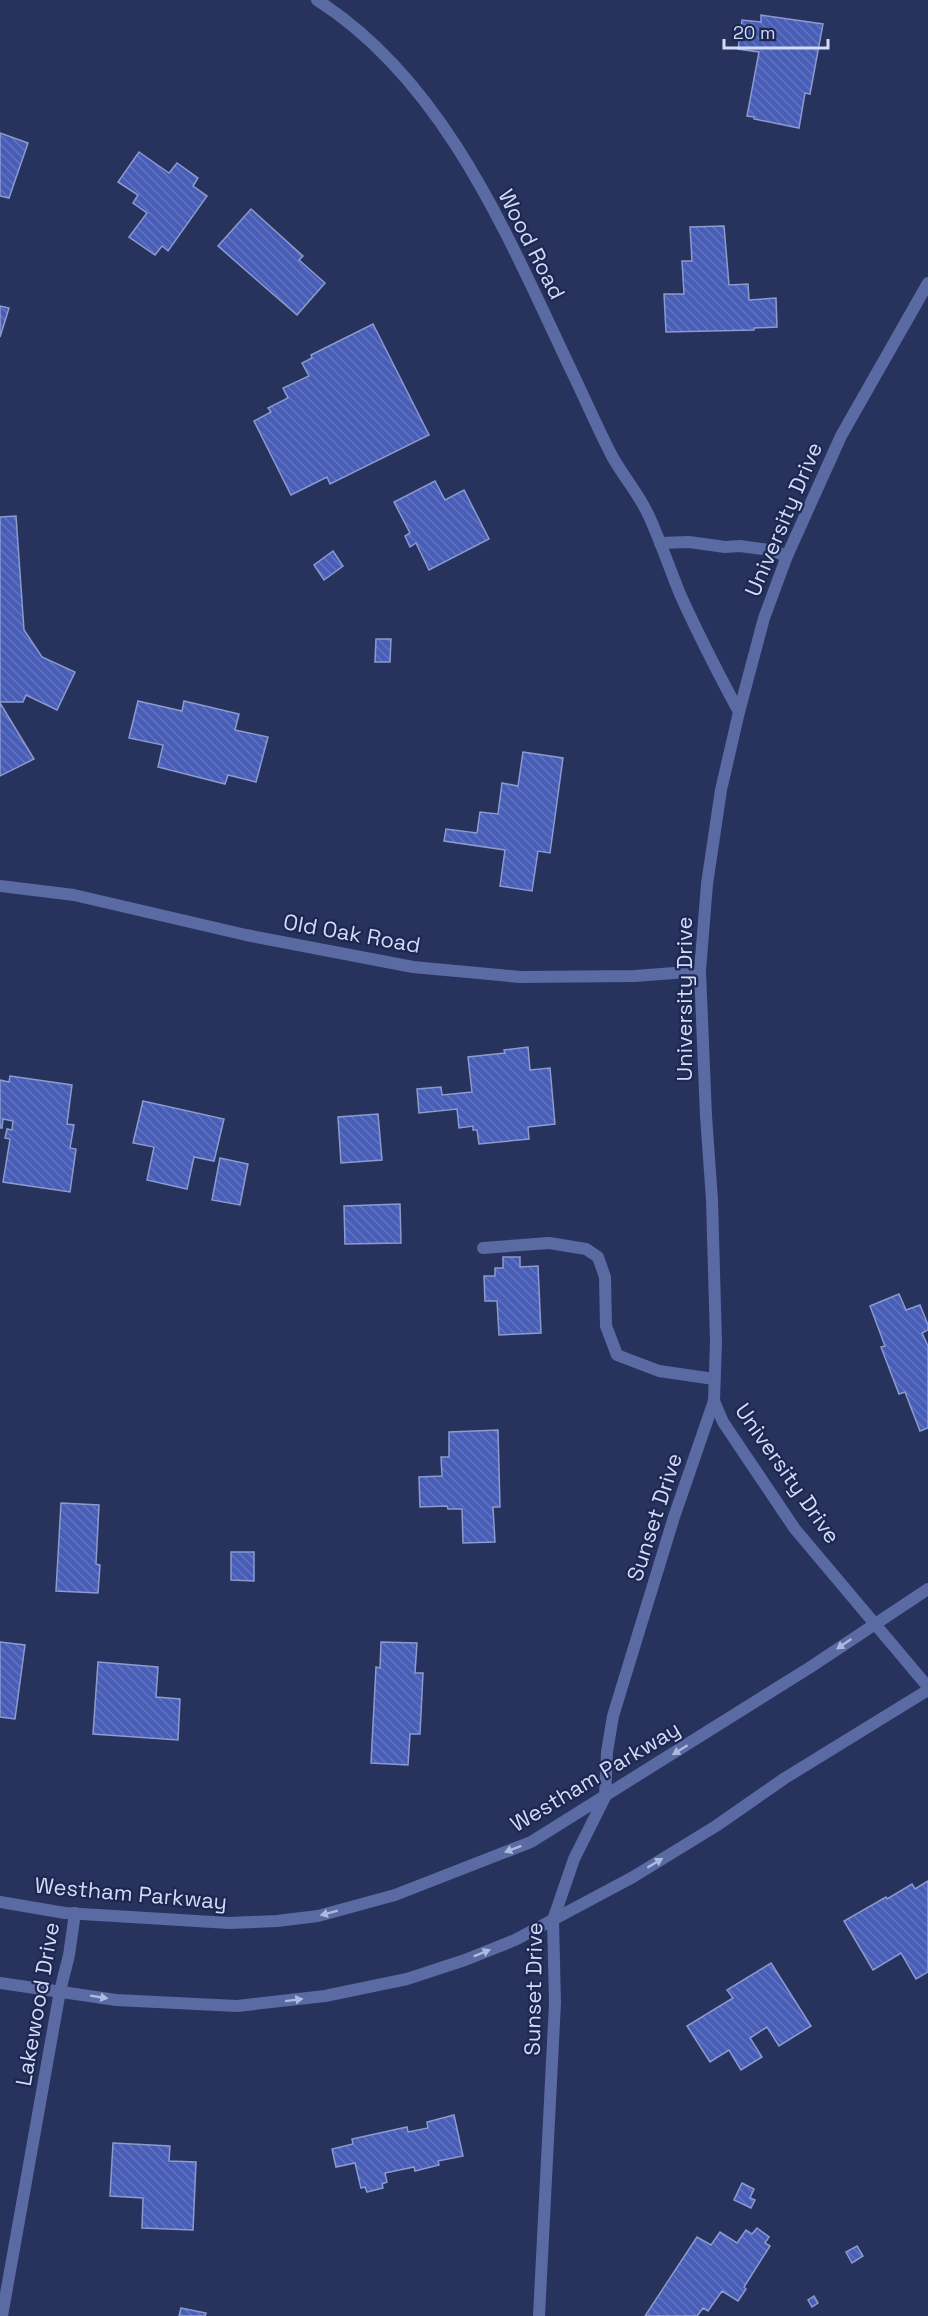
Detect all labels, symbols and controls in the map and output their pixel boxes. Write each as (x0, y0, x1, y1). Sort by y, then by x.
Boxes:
scale bar (724, 12, 828, 50)
text: 20 m (733, 21, 776, 44)
street label: Wood Road (492, 184, 572, 304)
street label: University Drive (738, 438, 828, 600)
street label: Old Oak Road (281, 907, 423, 959)
street label: University Drive (670, 917, 698, 1081)
street label: University Drive (729, 1397, 847, 1549)
street label: Sunset Drive (620, 1449, 688, 1585)
one-way arrow (836, 1639, 852, 1650)
street label: Westham Parkway (505, 1714, 685, 1838)
one-way arrow (672, 1744, 688, 1755)
one-way arrow (504, 1845, 522, 1855)
one-way arrow (647, 1858, 663, 1869)
street label: Westham Parkway (34, 1871, 228, 1915)
one-way arrow (320, 1909, 338, 1918)
street label: Lakewood Drive (9, 1920, 65, 2088)
street label: Sunset Drive (518, 1922, 548, 2056)
one-way arrow (474, 1948, 492, 1958)
one-way arrow (90, 1993, 109, 2002)
one-way arrow (284, 1995, 303, 2005)

